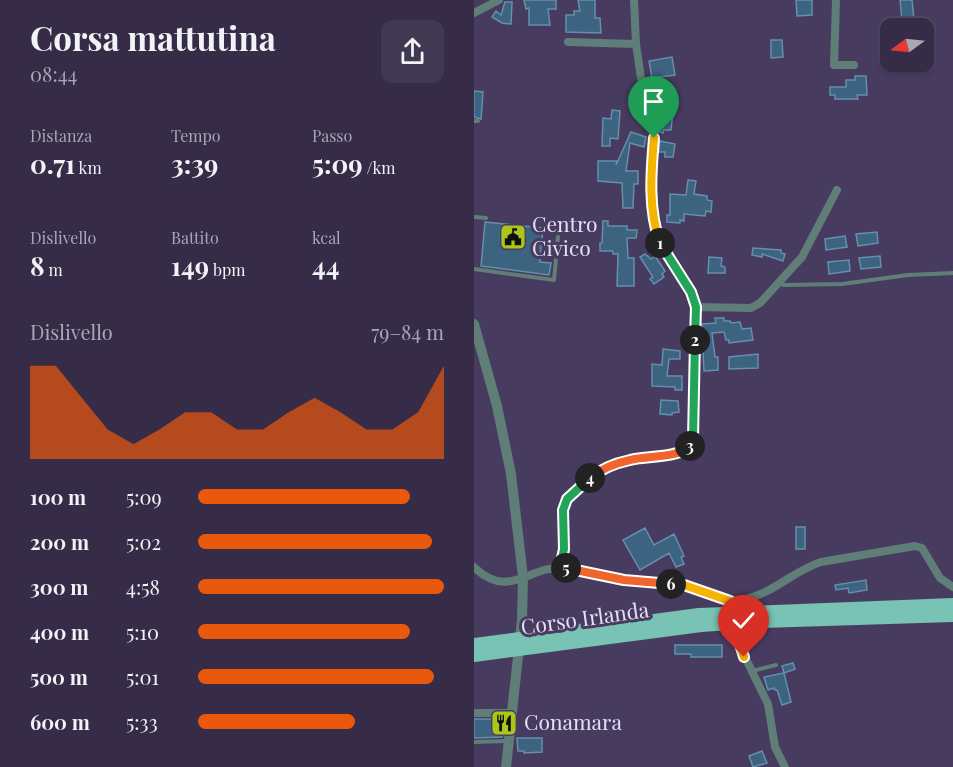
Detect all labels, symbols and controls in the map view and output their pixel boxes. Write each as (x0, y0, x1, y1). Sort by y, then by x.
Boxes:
text: Corsa mattutina (30, 15, 276, 59)
north arrow (880, 18, 934, 72)
map controls (880, 18, 934, 72)
button: share (381, 20, 444, 83)
text: 08:44 (30, 60, 77, 87)
pin (628, 76, 679, 138)
icon: arrive (637, 85, 670, 118)
text: Distanza (30, 125, 92, 146)
text: Tempo (171, 125, 221, 146)
text: Passo (312, 125, 352, 146)
text: 0.71 (30, 146, 75, 181)
text: 3:39 (171, 146, 218, 181)
text: 5:09 (312, 146, 363, 181)
text: km (75, 157, 102, 178)
text: /km (363, 157, 396, 178)
place label: Centro Civico (532, 209, 597, 261)
public building icon: Centro Civico (498, 222, 528, 252)
text: Dislivello (30, 227, 96, 248)
text: Battito (171, 227, 219, 248)
text: kcal (312, 227, 341, 248)
pin: 1 (645, 228, 675, 258)
text: 1 (657, 232, 663, 253)
text: 8 (30, 248, 45, 283)
text: 149 (171, 248, 209, 283)
text: 44 (312, 248, 339, 283)
text: m (45, 259, 63, 280)
text: bpm (209, 259, 246, 280)
text: Dislivello (30, 318, 113, 345)
text: 79–84 m (371, 318, 444, 345)
pin: 2 (680, 325, 710, 355)
text: 2 (691, 329, 699, 350)
pin: 3 (675, 431, 705, 461)
text: 3 (686, 435, 694, 456)
pin: 4 (575, 463, 605, 493)
text: 4 (586, 467, 594, 488)
text: 100 m (30, 483, 86, 510)
text: 5:09 (126, 483, 162, 510)
text: 200 m (30, 528, 89, 555)
text: 5:02 (126, 528, 161, 555)
pin: 5 (551, 553, 581, 583)
text: 5 (562, 557, 570, 578)
pin: 6 (656, 569, 686, 599)
text: 300 m (30, 573, 88, 600)
text: 4:58 (126, 573, 160, 600)
text: 6 (667, 573, 675, 594)
street label: Corso Irlanda (519, 594, 651, 640)
pin (718, 595, 769, 657)
icon: check (727, 604, 760, 637)
text: 400 m (30, 618, 89, 645)
text: 5:10 (126, 618, 159, 645)
text: 500 m (30, 663, 88, 690)
text: 5:01 (126, 663, 159, 690)
place label: Conamara (524, 707, 622, 735)
text: 600 m (30, 708, 90, 735)
text: 5:33 (126, 708, 158, 735)
restaurant icon: Conamara (489, 708, 519, 738)

